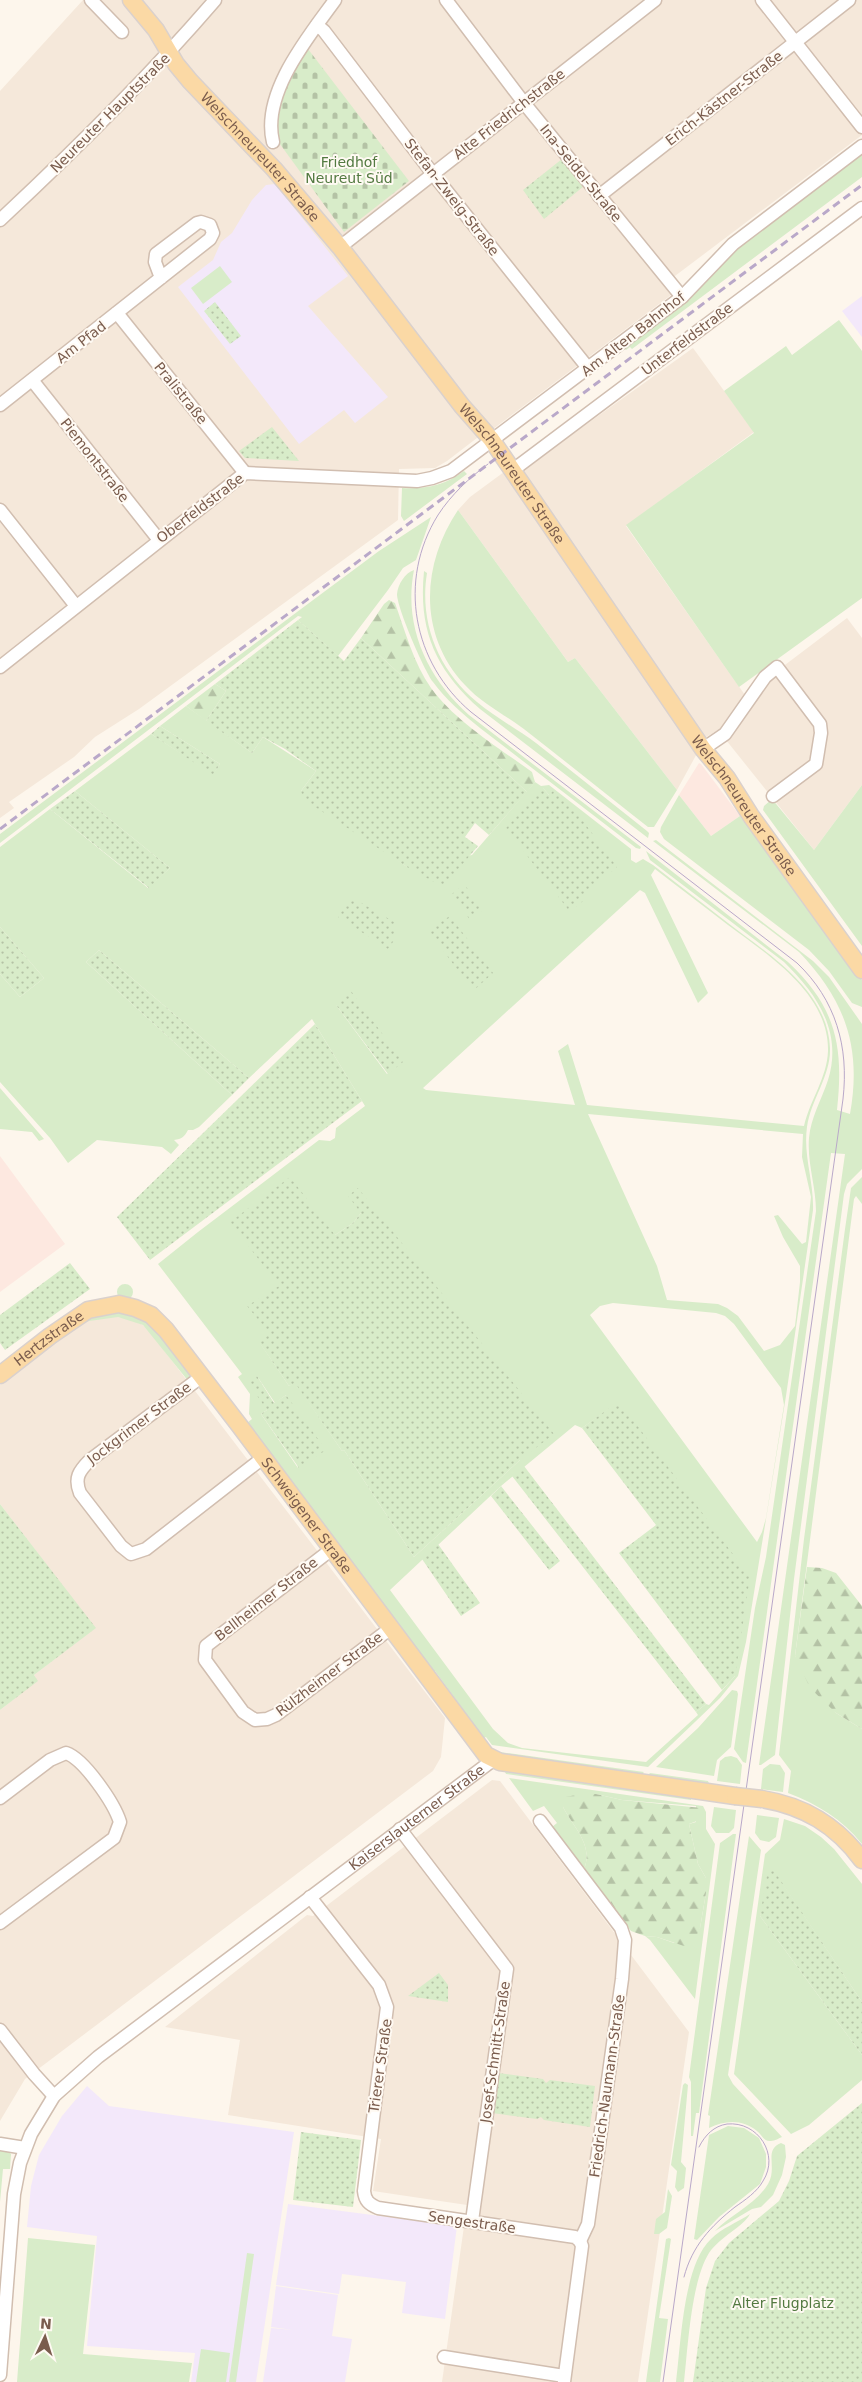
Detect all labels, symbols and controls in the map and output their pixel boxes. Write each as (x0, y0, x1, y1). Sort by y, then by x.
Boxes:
street label: Erich-Kästner-Straße (662, 47, 786, 149)
street label: Neureuter Hauptstraße (47, 50, 173, 176)
street label: Alte Friedrichstraße (450, 66, 568, 162)
street label: Welschneureuter Straße (197, 89, 323, 225)
street label: Ina-Seidel-Straße (537, 121, 625, 225)
street label: Stefan-Zweig-Straße (401, 135, 503, 259)
park label: Friedhof Neureut Süd (305, 154, 393, 186)
street label: Am Alten Bahnhof (578, 288, 689, 379)
street label: Unterfeldstraße (638, 300, 736, 378)
street label: Am Pfad (53, 318, 109, 366)
street label: Pralistraße (151, 359, 211, 427)
street label: Welschneureuter Straße (456, 400, 568, 547)
street label: Piemontstraße (57, 415, 133, 505)
street label: Oberfeldstraße (153, 470, 247, 546)
street label: Welschneureuter Straße (688, 732, 799, 879)
street label: Hertzstraße (11, 1307, 87, 1369)
street label: Jockgrimer Straße (83, 1379, 194, 1468)
street label: Schweigener Straße (258, 1454, 355, 1577)
street label: Bellheimer Straße (211, 1554, 321, 1644)
street label: Rülzheimer Straße (273, 1629, 385, 1719)
street label: Kaiserslauterner Straße (346, 1761, 488, 1873)
street label: Josef-Schmitt-Straße (477, 1980, 513, 2125)
street label: Friedrich-Naumann-Straße (586, 1994, 628, 2178)
street label: Trierer Straße (365, 2018, 395, 2115)
street label: Sengestraße (427, 2208, 517, 2236)
park label: Alter Flugplatz (732, 2295, 834, 2311)
north arrow (20, 2312, 70, 2362)
text: N (40, 2316, 52, 2332)

